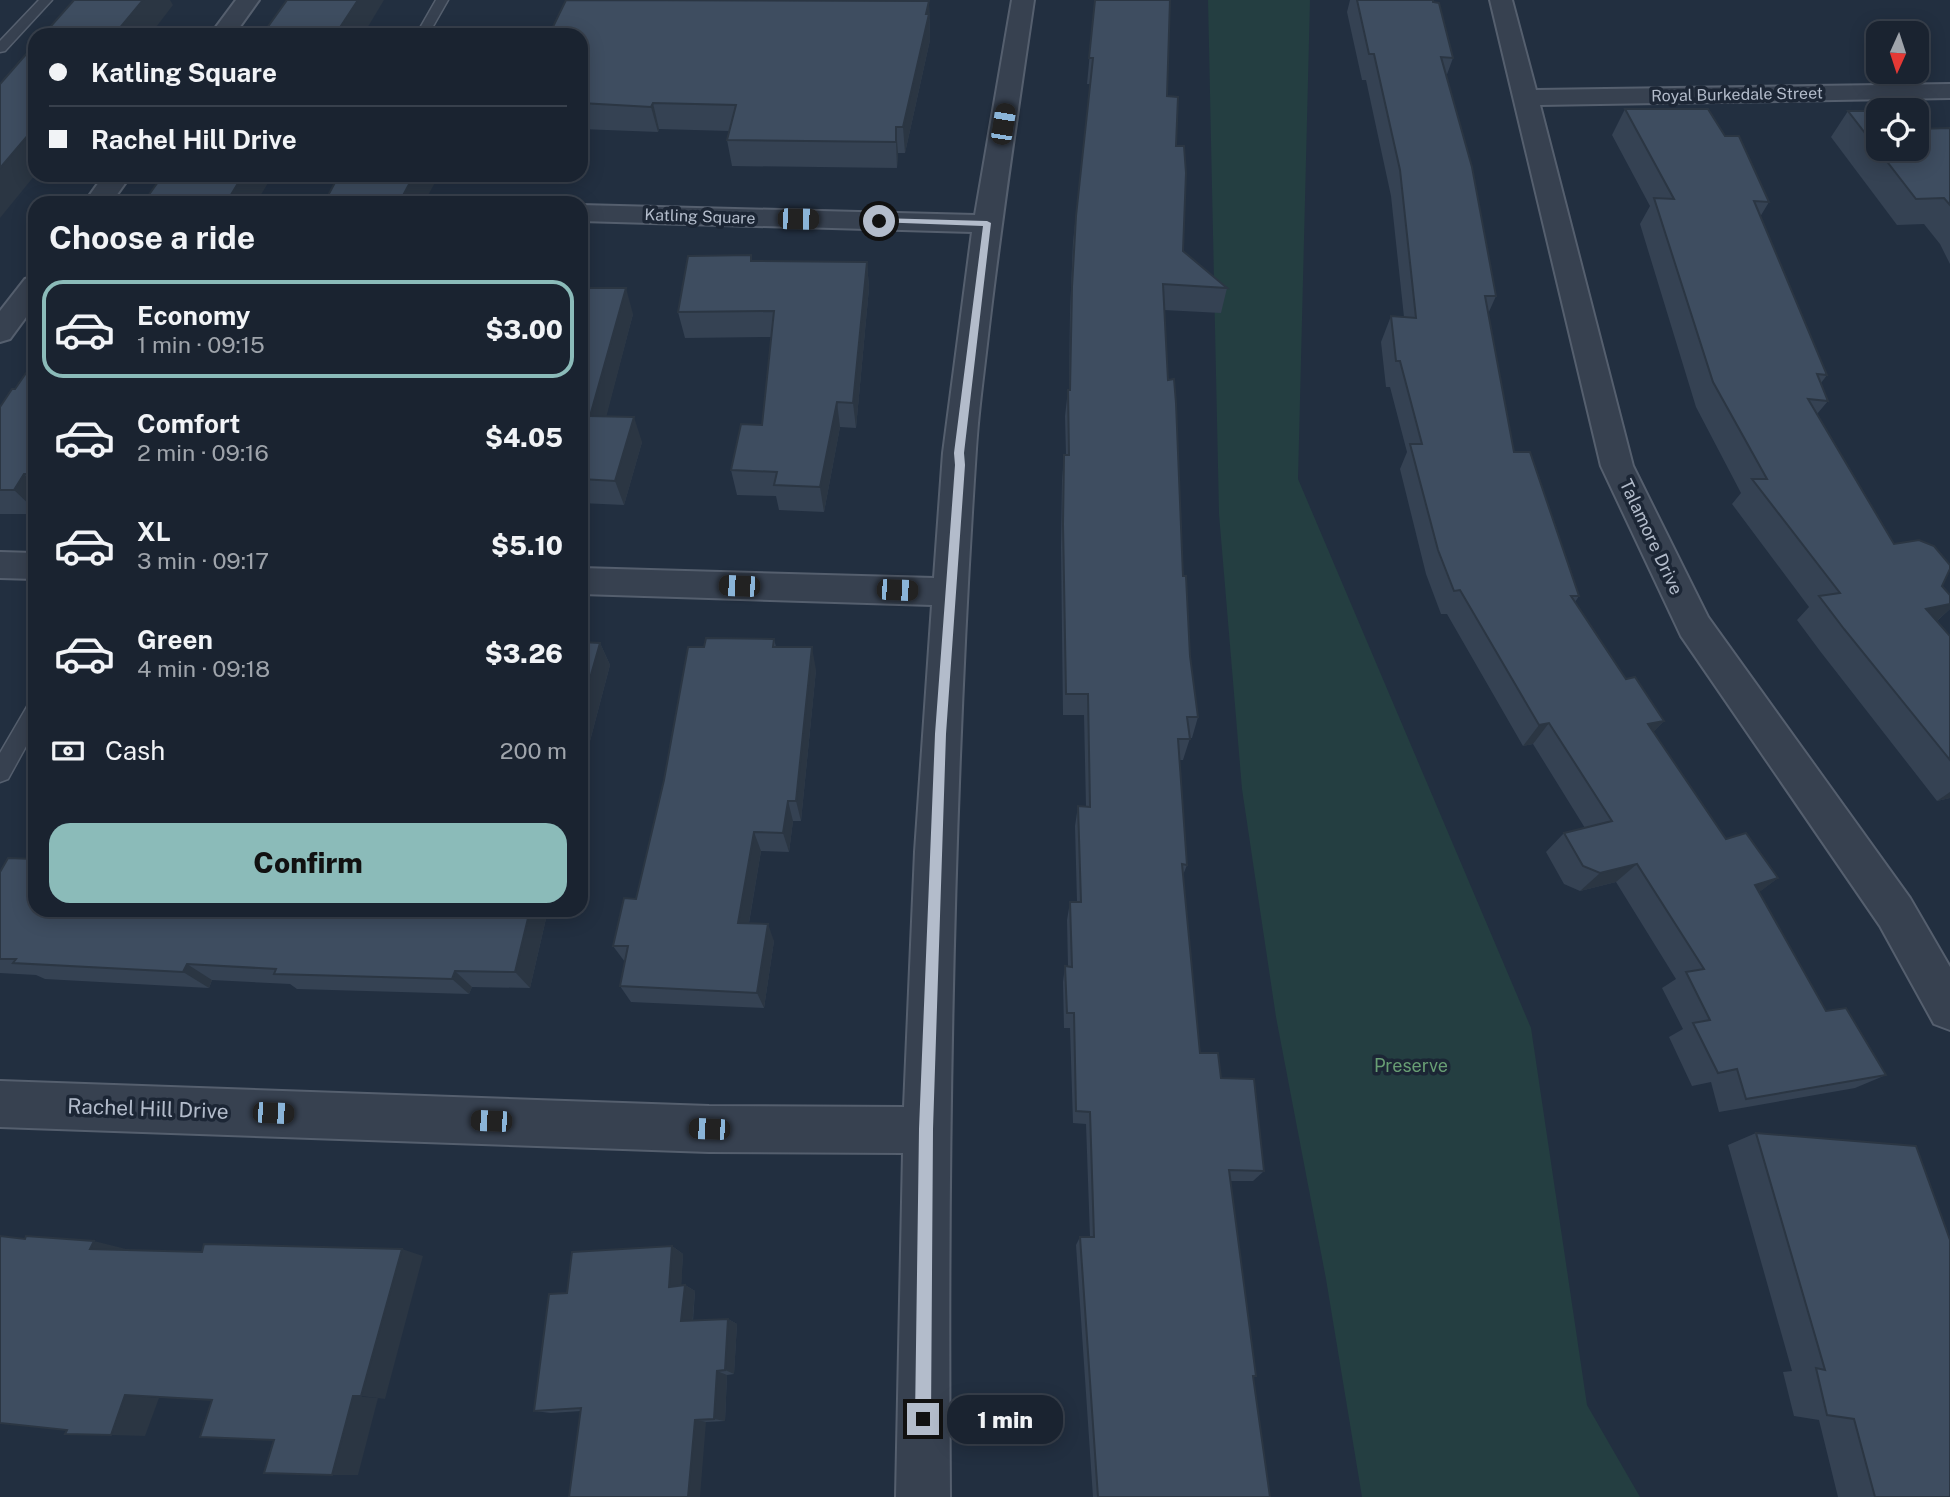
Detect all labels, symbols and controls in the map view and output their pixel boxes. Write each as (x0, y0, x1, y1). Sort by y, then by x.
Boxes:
north arrow (1866, 21, 1928, 84)
map controls (1866, 21, 1929, 161)
text: Katling Square (91, 57, 277, 88)
street label: Royal Burkedale Street (1651, 84, 1823, 105)
button: locate (1866, 98, 1929, 161)
car (990, 102, 1017, 146)
text: Rachel Hill Drive (91, 124, 297, 155)
street label: Katling Square (644, 205, 756, 228)
route start (863, 205, 895, 237)
car (777, 208, 820, 230)
text: Choose a ride (49, 219, 255, 256)
icon: car (53, 298, 116, 361)
text: Economy (137, 300, 250, 331)
text: $3.00 (486, 314, 563, 345)
text: 1 min · 09:15 (137, 331, 265, 358)
icon: car (53, 406, 116, 469)
text: Comfort (137, 408, 240, 439)
text: $4.05 (485, 422, 563, 453)
text: 2 min · 09:16 (137, 439, 269, 466)
street label: Talamore Drive (1616, 476, 1687, 598)
icon: car (53, 514, 116, 577)
text: XL (137, 516, 171, 547)
text: $5.10 (491, 530, 563, 561)
text: 3 min · 09:17 (137, 547, 269, 574)
car (718, 575, 761, 597)
car (876, 579, 919, 601)
icon: car (53, 622, 116, 685)
text: Green (137, 624, 213, 655)
text: $3.26 (485, 638, 563, 669)
text: 4 min · 09:18 (137, 655, 270, 682)
icon: cash (49, 732, 87, 770)
text: Cash (105, 735, 165, 766)
text: 200 m (500, 737, 567, 764)
button: Confirm (49, 823, 567, 903)
park label: Preserve (1374, 1055, 1448, 1076)
street label: Rachel Hill Drive (67, 1093, 229, 1124)
car (252, 1102, 295, 1124)
car (470, 1110, 513, 1132)
car (688, 1118, 731, 1140)
callout: 1 min (948, 1394, 1063, 1444)
route end (907, 1403, 939, 1435)
text: 1 min (977, 1406, 1033, 1433)

